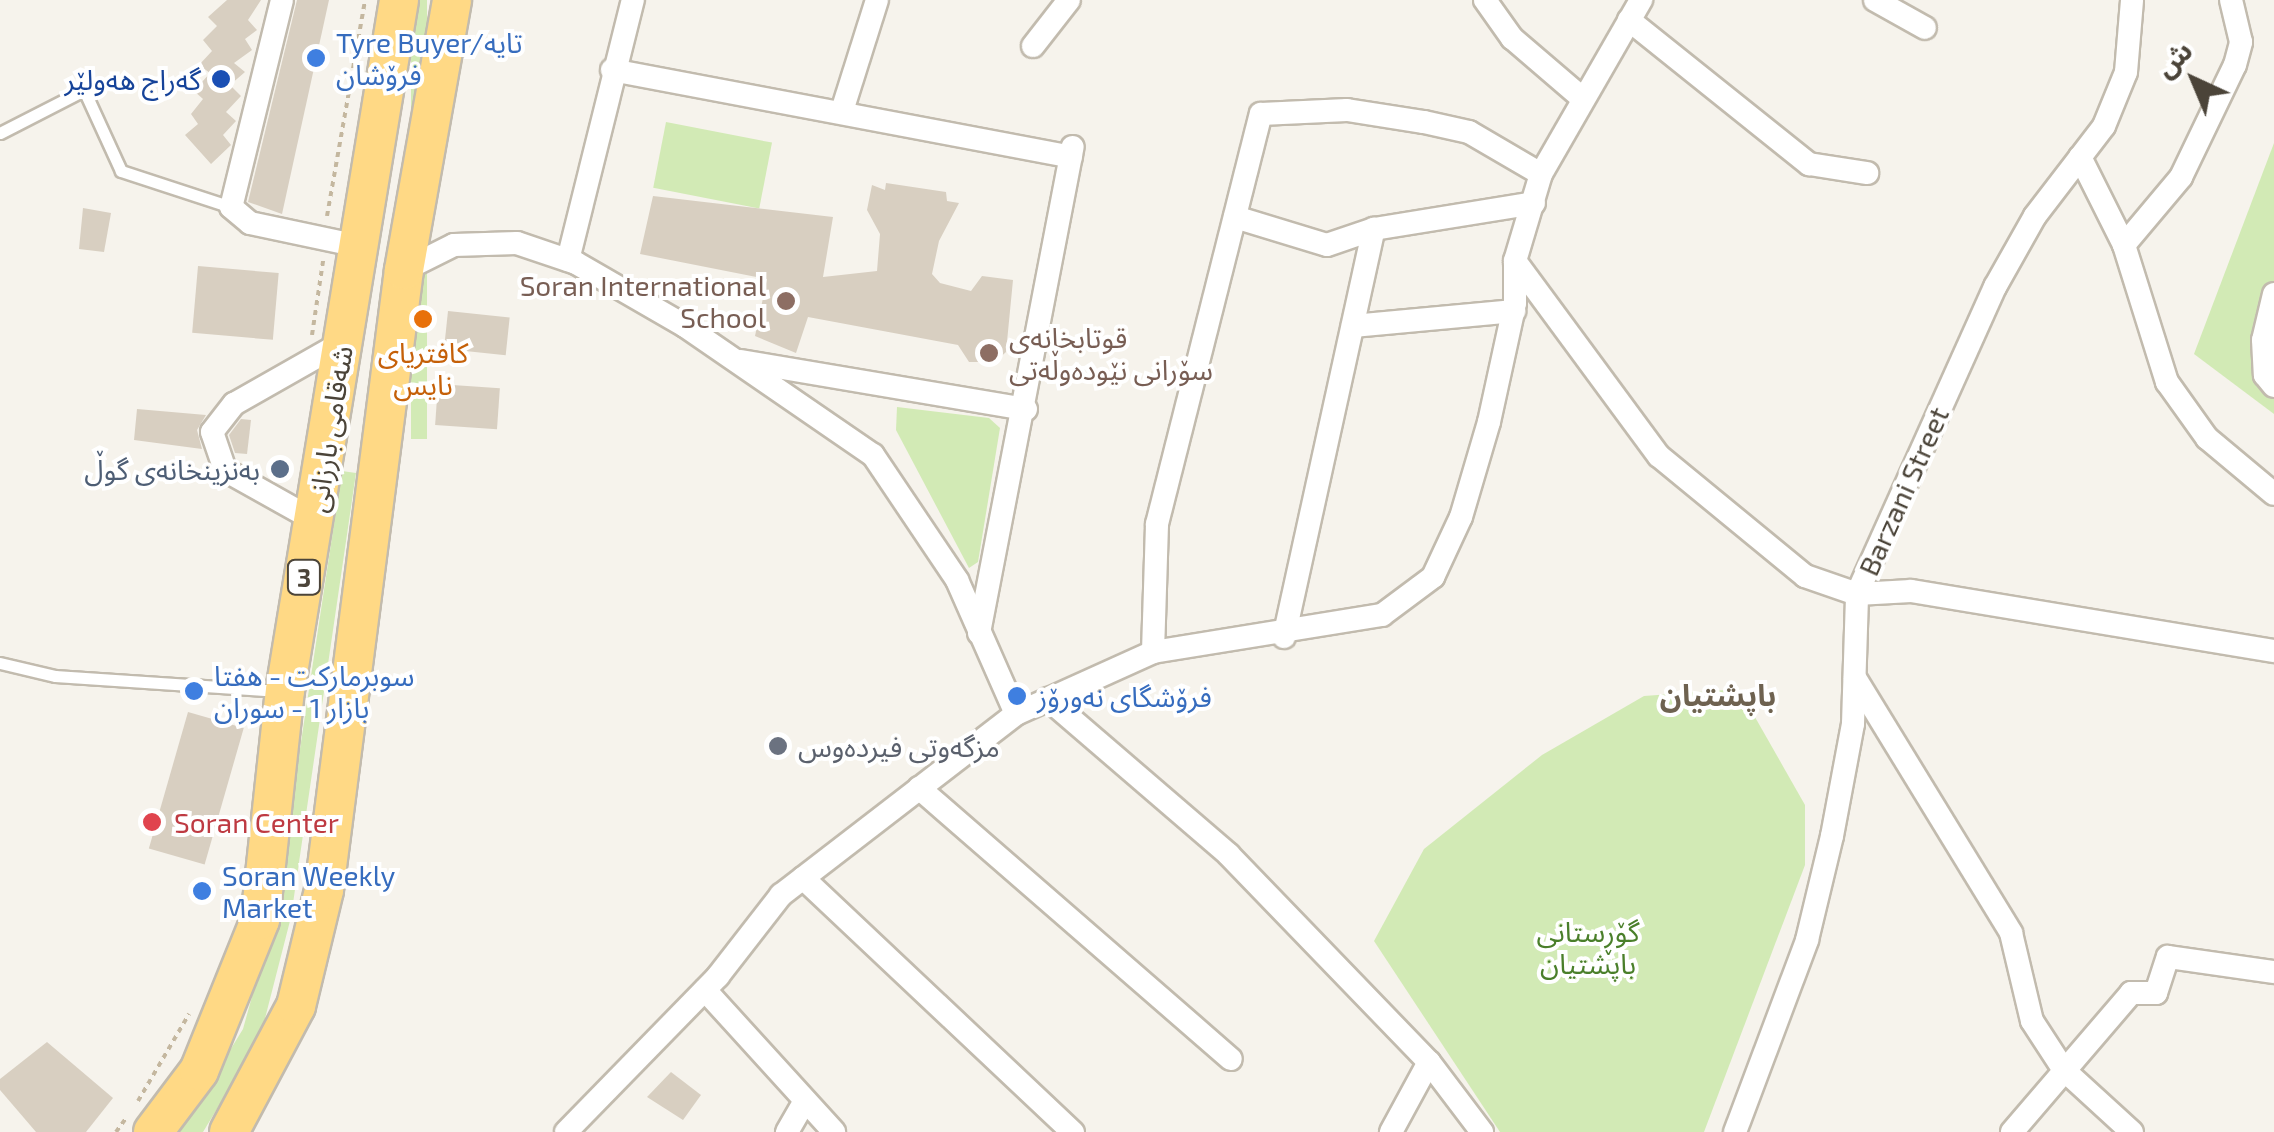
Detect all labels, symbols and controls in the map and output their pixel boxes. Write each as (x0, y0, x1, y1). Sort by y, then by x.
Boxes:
place label: Tyre Buyer/تایە فرۆشان (336, 25, 523, 91)
north arrow (2144, 30, 2244, 130)
text: ش (2148, 33, 2199, 84)
marker: Tyre Buyer/تایە فرۆشان (305, 47, 327, 69)
place label: گەراج هەولێر (64, 62, 201, 96)
marker: گەراج هەولێر (210, 68, 232, 90)
place label: Soran International School (520, 268, 766, 334)
marker: Soran International School (775, 290, 797, 312)
marker: کافتریای نایس (412, 308, 434, 330)
place label: قوتابخانەی سۆرانی نێودەوڵەتی (1009, 320, 1213, 386)
place label: کافتریای نایس (378, 335, 468, 401)
marker: قوتابخانەی سۆرانی نێودەوڵەتی (978, 342, 1000, 364)
street label: شەقامی بارزانی (299, 343, 359, 515)
street label: Barzani Street (1851, 402, 1955, 580)
place label: بەنزینخانەی گوڵ (84, 452, 260, 486)
marker: بەنزینخانەی گوڵ (269, 458, 291, 480)
road number: 3 (286, 557, 322, 597)
place label: سوبرماركت - هفتا بازار 1 - سوران (214, 658, 414, 724)
district label: باپشتیان (1660, 676, 1776, 712)
place label: فرۆشگای نەورۆز (1037, 679, 1212, 713)
marker: سوبرماركت - هفتا بازار 1 - سوران (183, 680, 205, 702)
marker: فرۆشگای نەورۆز (1006, 685, 1028, 707)
place label: مزگەوتی فیردەوس (798, 729, 1000, 763)
marker: مزگەوتی فیردەوس (767, 735, 789, 757)
place label: Soran Center (174, 805, 339, 839)
marker: Soran Center (139, 809, 165, 835)
place label: Soran Weekly Market (222, 858, 396, 924)
marker: Soran Weekly Market (191, 880, 213, 902)
park label: گۆڕستانی باپشتیان (1537, 914, 1639, 980)

